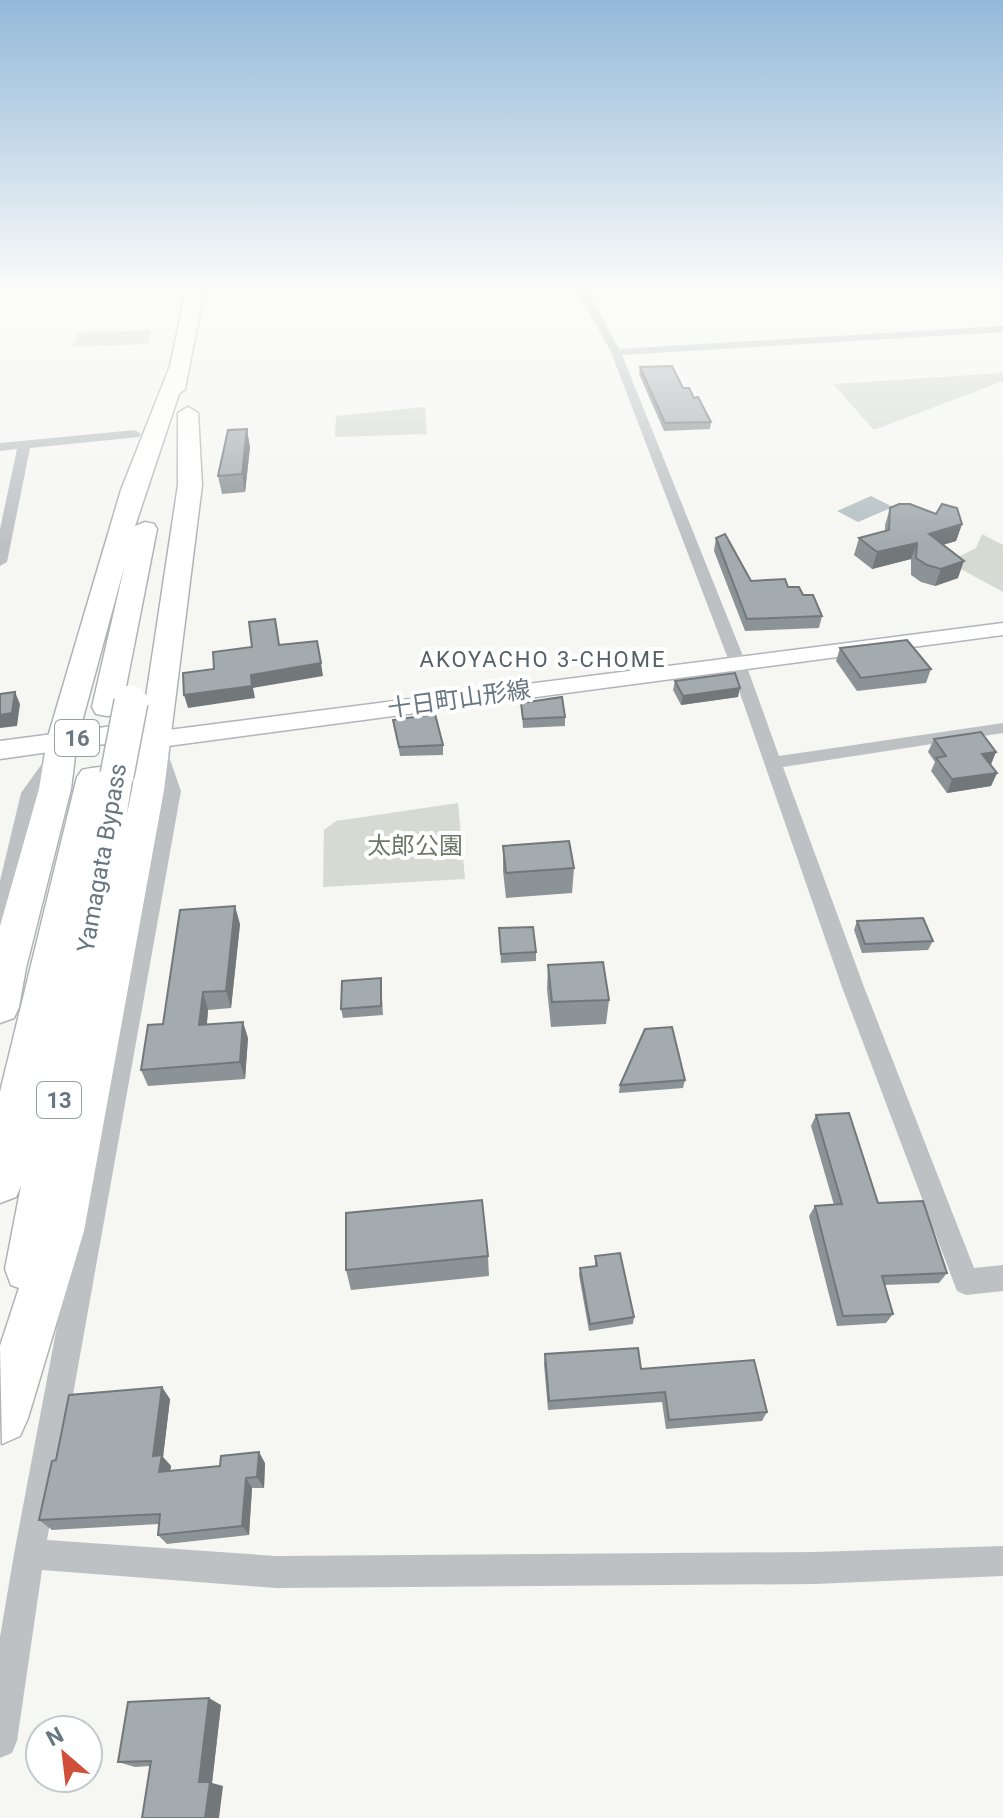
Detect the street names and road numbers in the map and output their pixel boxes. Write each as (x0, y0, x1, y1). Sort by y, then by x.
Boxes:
street label: 十日町山形線 (386, 675, 532, 723)
road number: 16 (55, 720, 99, 756)
street label: Yamagata Bypass (72, 761, 132, 955)
road number: 13 (37, 1082, 81, 1118)

